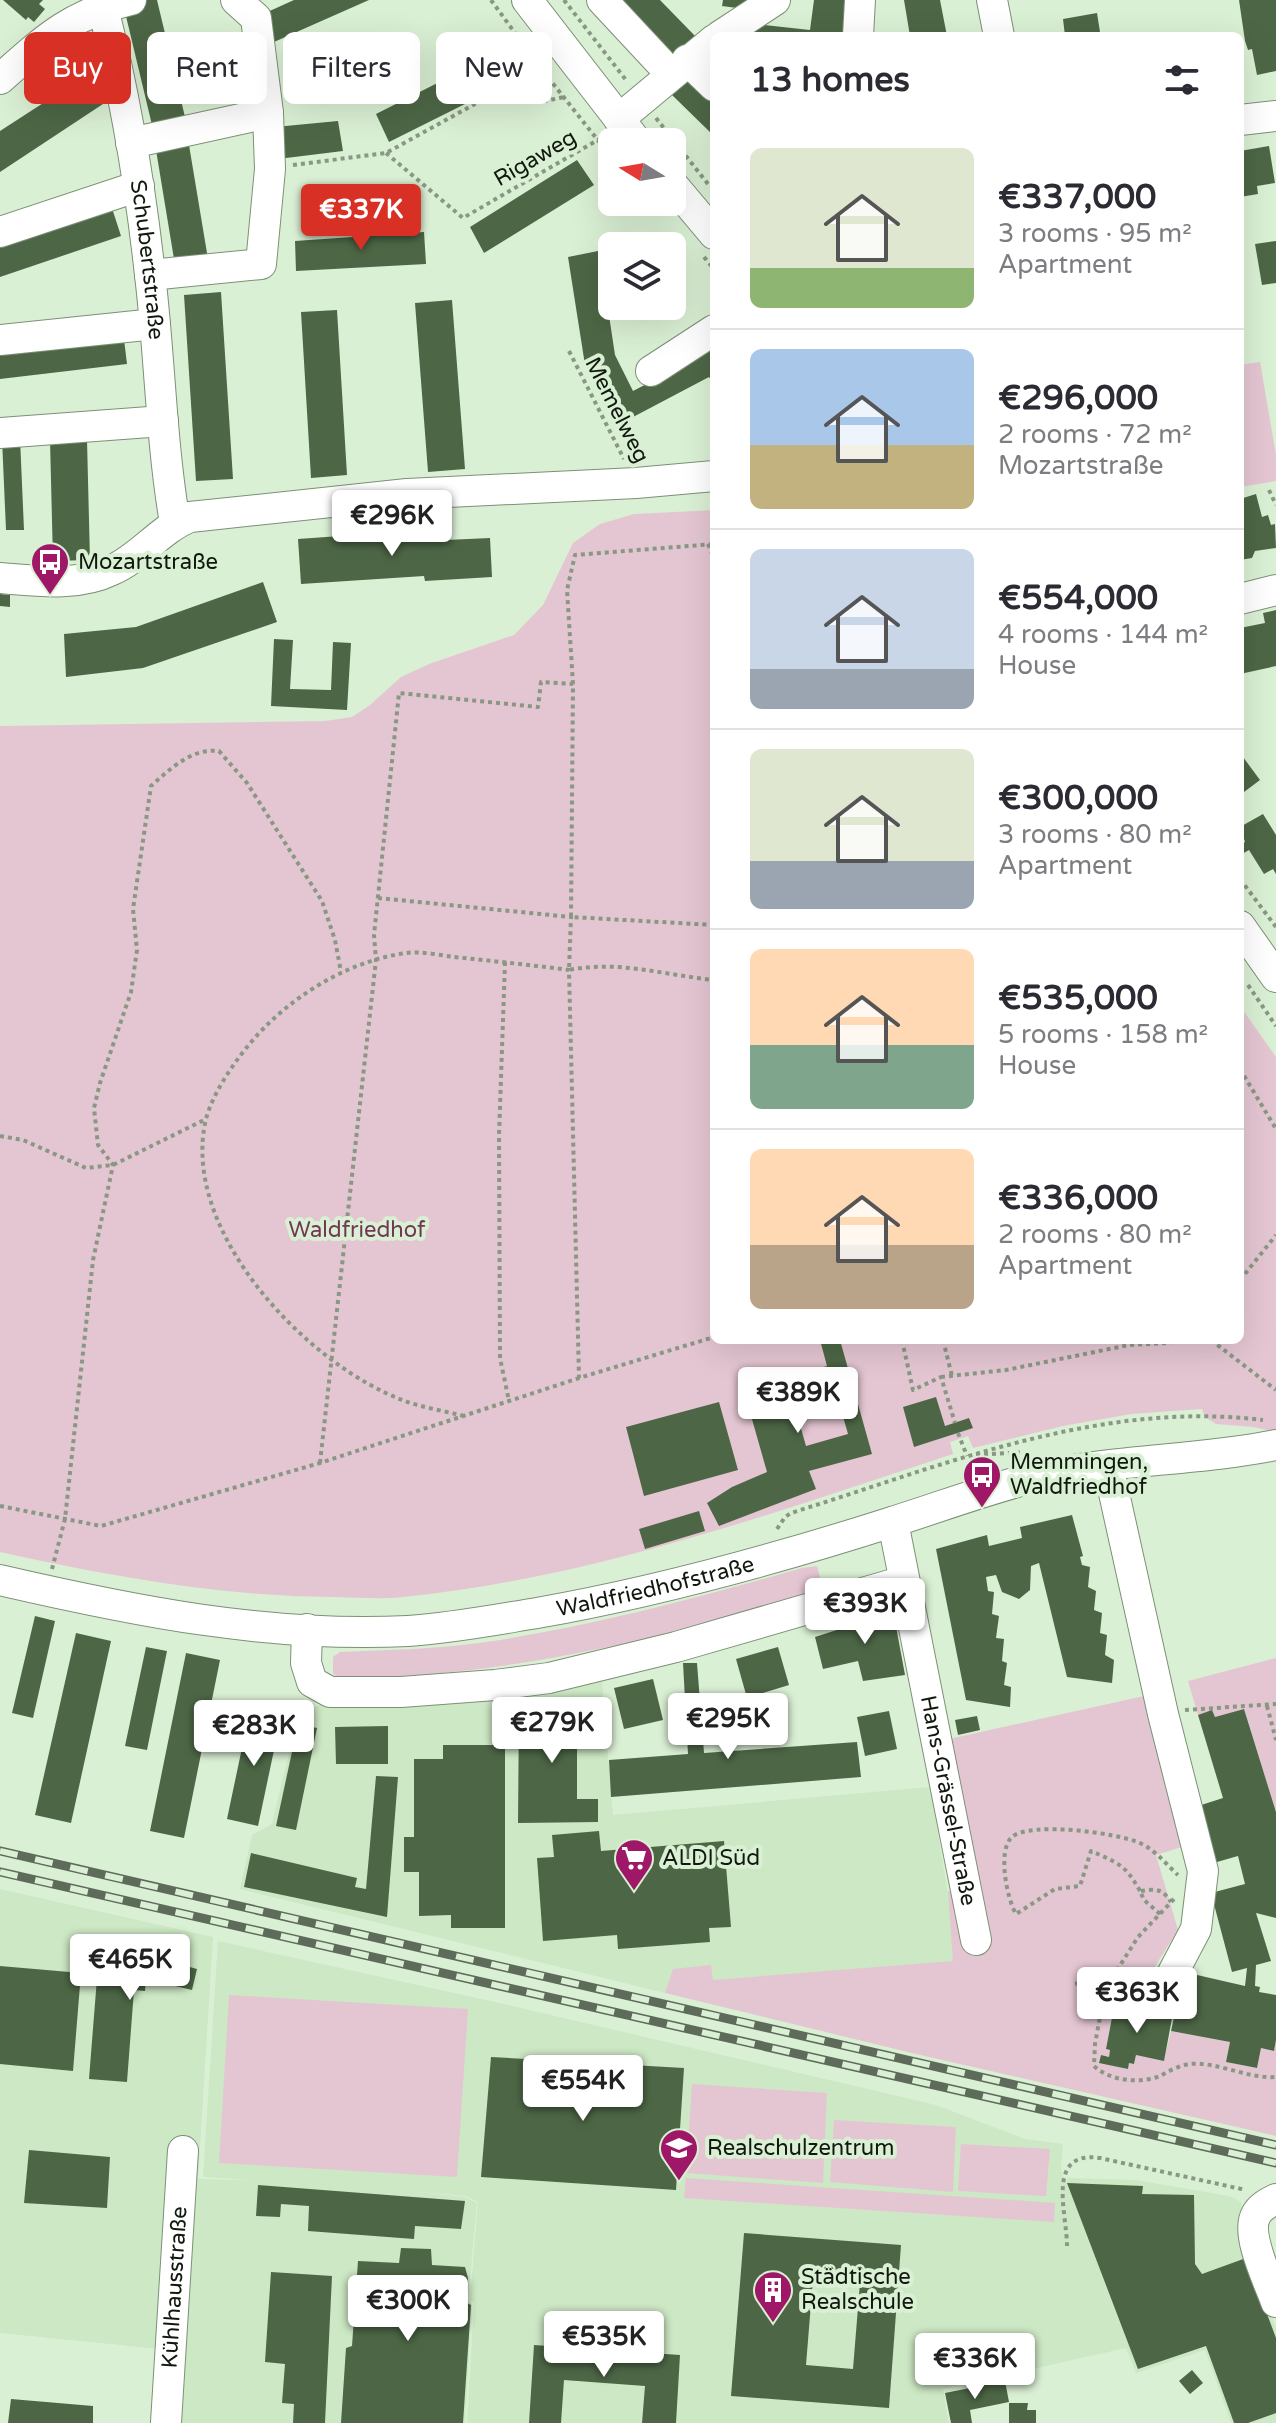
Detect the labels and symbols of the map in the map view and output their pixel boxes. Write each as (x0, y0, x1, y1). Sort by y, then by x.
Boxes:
street label: Rigaweg (489, 124, 581, 192)
north arrow (598, 128, 686, 216)
street label: Schubertstraße (125, 178, 169, 341)
pin: €337K (305, 184, 417, 252)
street label: Memelweg (579, 353, 655, 467)
pin: €296K (336, 490, 448, 558)
bus stop icon: Mozartstraße (29, 541, 71, 596)
place label: Mozartstraße (78, 549, 218, 575)
park label: Waldfriedhof (289, 1217, 426, 1243)
pin: €389K (742, 1367, 854, 1435)
place label: Memmingen, Waldfriedhof (1010, 1449, 1148, 1500)
bus stop icon: Memmingen, Waldfriedhof (961, 1454, 1003, 1509)
street label: Waldfriedhofstraße (554, 1551, 757, 1622)
pin: €393K (809, 1578, 921, 1646)
pin: €295K (672, 1693, 784, 1761)
street label: Hans-Grässel-Straße (915, 1693, 982, 1908)
pin: €279K (496, 1697, 608, 1765)
pin: €283K (198, 1700, 310, 1768)
supermarket icon: ALDI Süd (613, 1837, 655, 1892)
place label: ALDI Süd (662, 1845, 760, 1871)
pin: €465K (74, 1934, 186, 2002)
pin: €363K (1081, 1967, 1193, 2035)
pin: €554K (527, 2055, 639, 2123)
school or university icon: Realschulzentrum (658, 2127, 700, 2182)
place label: Realschulzentrum (707, 2135, 894, 2161)
street label: Kühlhausstraße (156, 2205, 193, 2369)
place label: Städtische Realschule (801, 2264, 914, 2315)
building icon: Städtische Realschule (752, 2269, 794, 2324)
pin: €300K (352, 2275, 464, 2343)
pin: €535K (548, 2311, 660, 2379)
pin: €336K (919, 2333, 1031, 2401)

